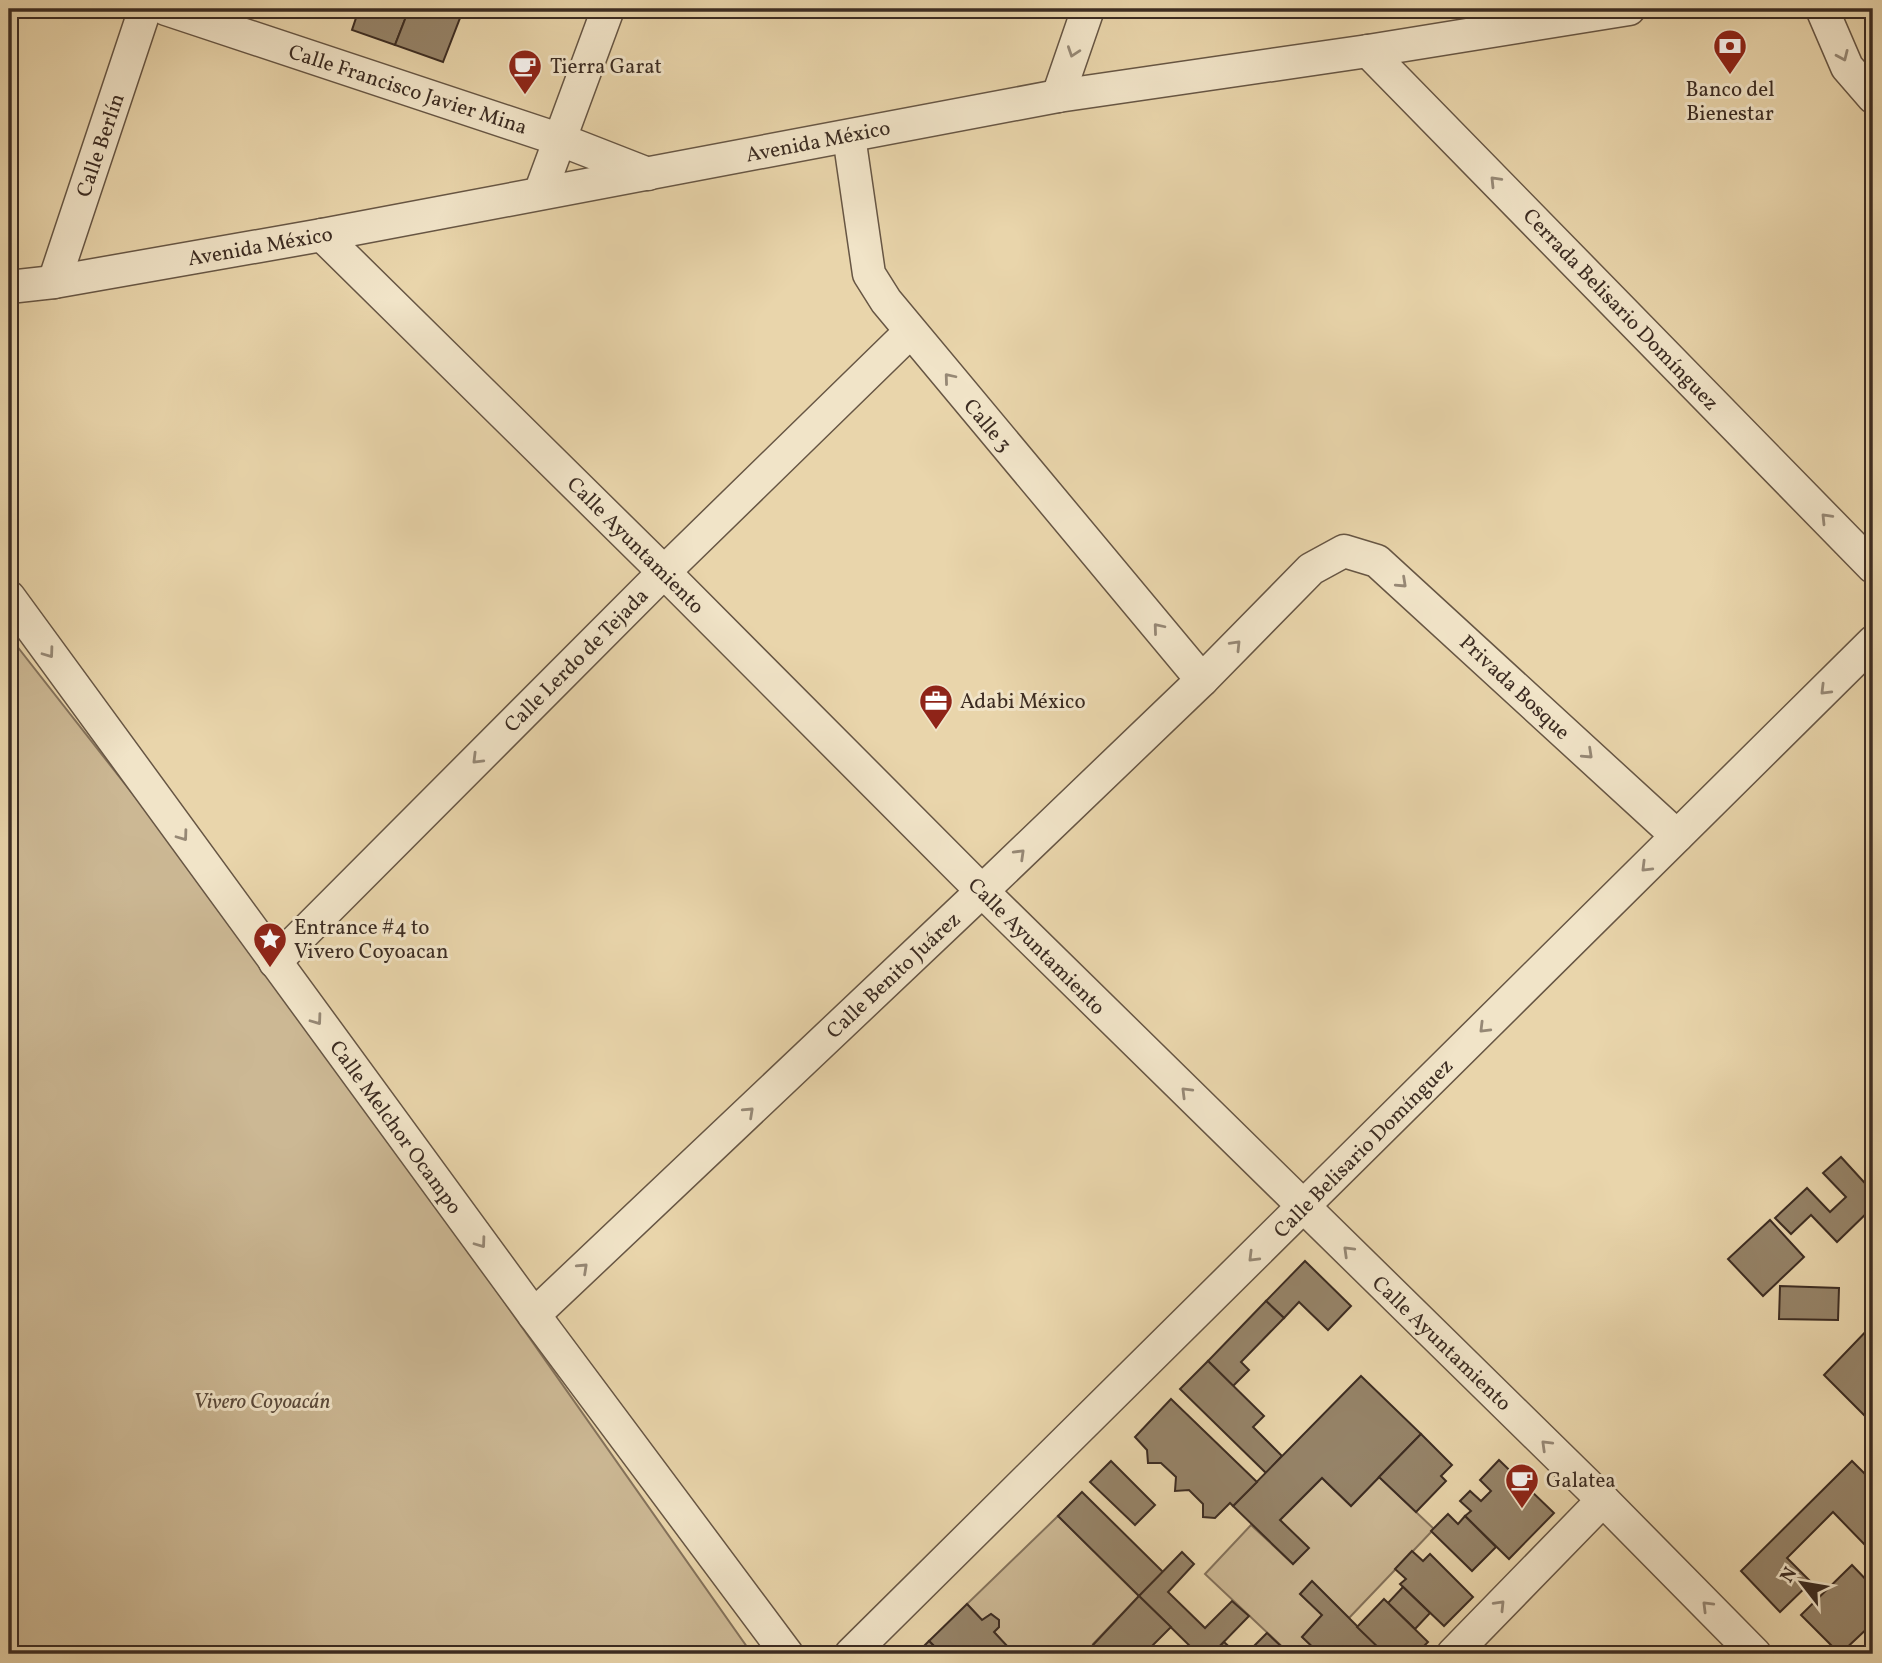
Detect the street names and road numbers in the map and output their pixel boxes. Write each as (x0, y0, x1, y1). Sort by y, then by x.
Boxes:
street label: Calle Francisco Javier Mina (285, 38, 531, 143)
street label: Calle Berlín (70, 90, 133, 201)
street label: Avenida México (744, 114, 893, 171)
street label: Cerrada Belisario Domínguez (1515, 203, 1724, 418)
street label: Avenida México (186, 220, 335, 274)
street label: Calle 3 (956, 393, 1018, 459)
street label: Calle Ayuntamiento (560, 471, 710, 621)
street label: Calle Lerdo de Tejada (498, 582, 656, 740)
street label: Privada Bosque (1452, 629, 1576, 747)
street label: Calle Ayuntamiento (961, 872, 1111, 1022)
street label: Calle Benito Juárez (821, 906, 967, 1046)
street label: Calle Melchor Ocampo (322, 1035, 468, 1221)
street label: Calle Belisario Domínguez (1268, 1053, 1460, 1245)
street label: Calle Ayuntamiento (1365, 1270, 1517, 1418)

